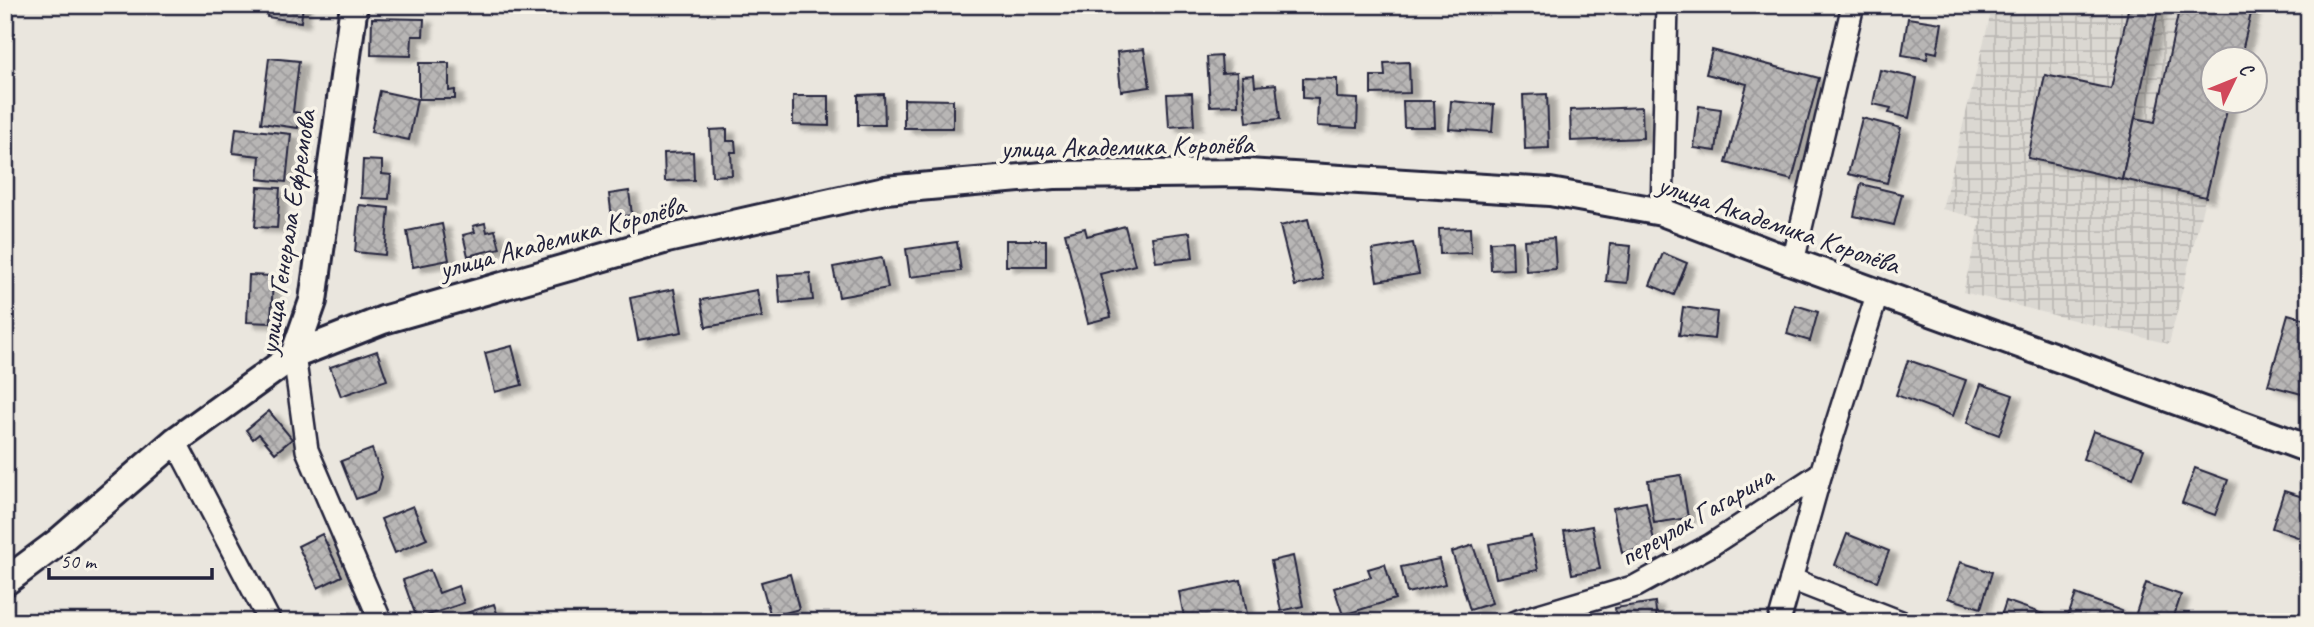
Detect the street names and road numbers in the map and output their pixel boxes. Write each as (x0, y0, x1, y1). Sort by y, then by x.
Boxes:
street label: улица Генерала Ефремова (250, 106, 324, 359)
street label: улица Академика Королёва (998, 126, 1256, 166)
street label: улица Академика Королёва (1652, 166, 1906, 282)
street label: улица Академика Королёва (433, 187, 690, 287)
street label: переулок Гагарина (1613, 457, 1781, 574)

